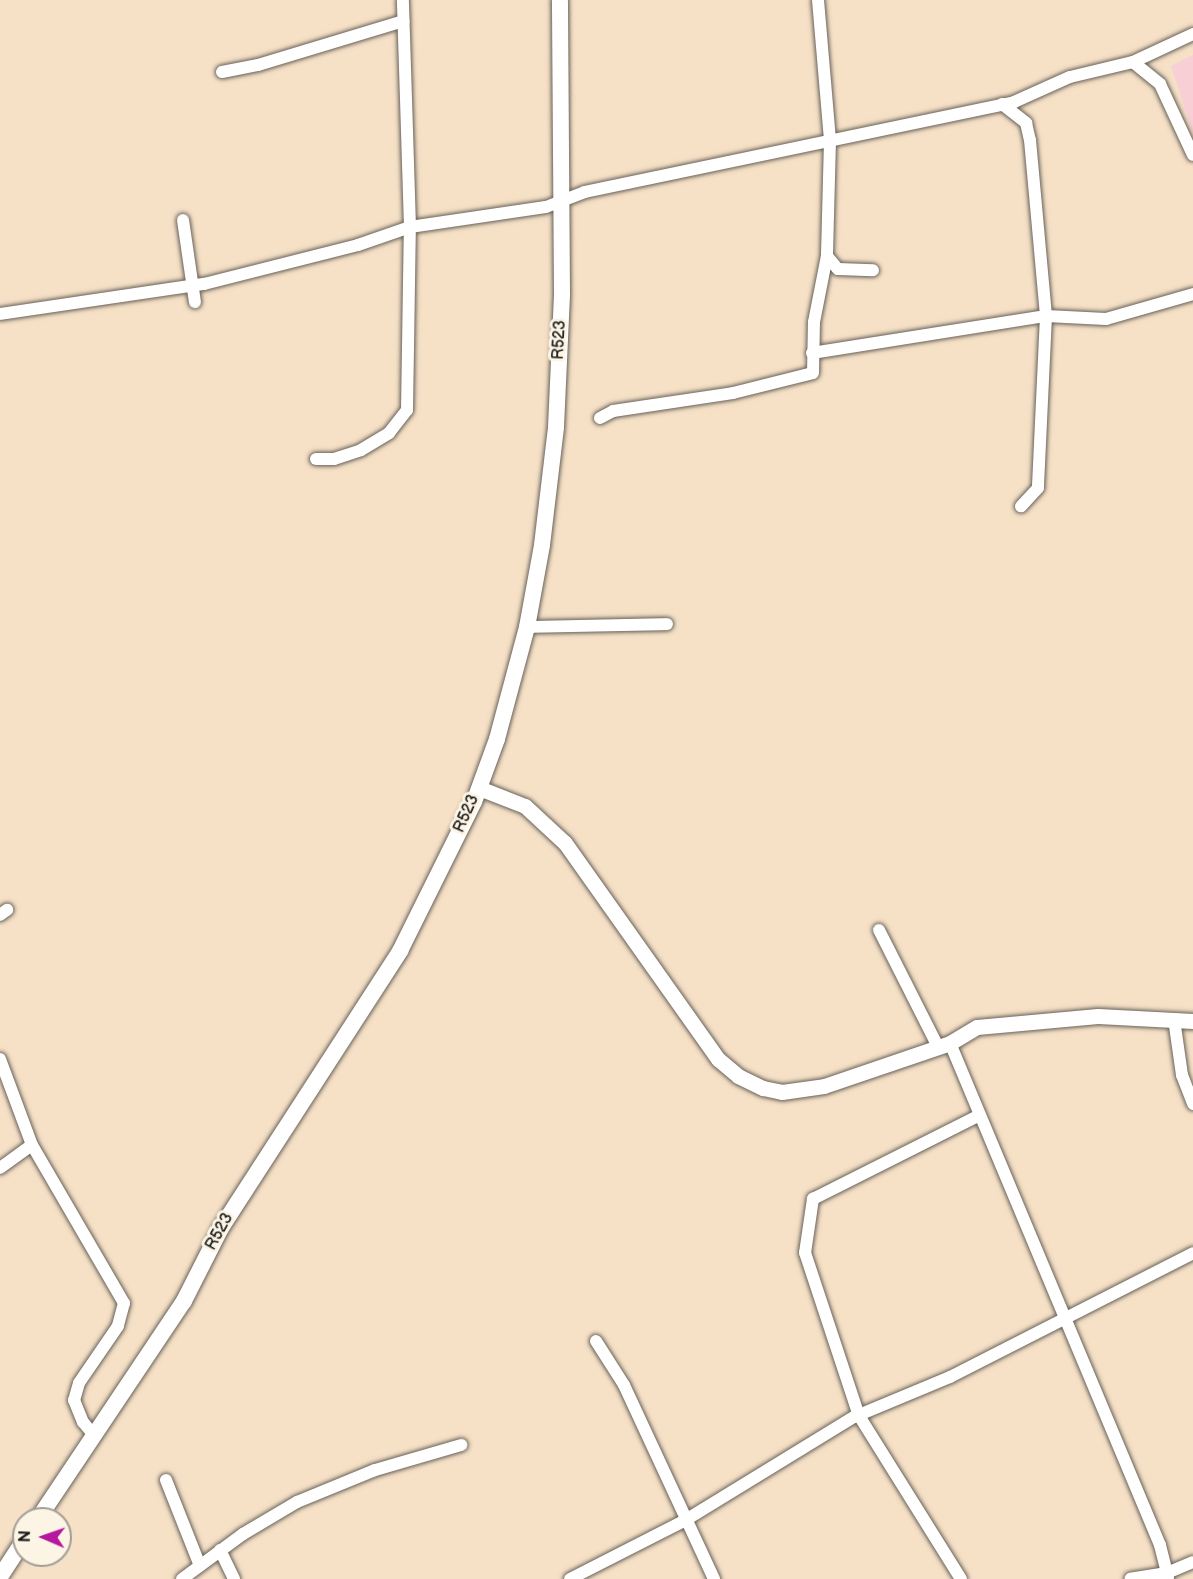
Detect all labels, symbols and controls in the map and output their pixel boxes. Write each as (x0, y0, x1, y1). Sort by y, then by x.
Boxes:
street label: R523 (549, 320, 571, 360)
street label: R523 (450, 792, 484, 836)
street label: R523 (202, 1210, 238, 1254)
north arrow (12, 1507, 72, 1567)
text: N (16, 1530, 35, 1543)

